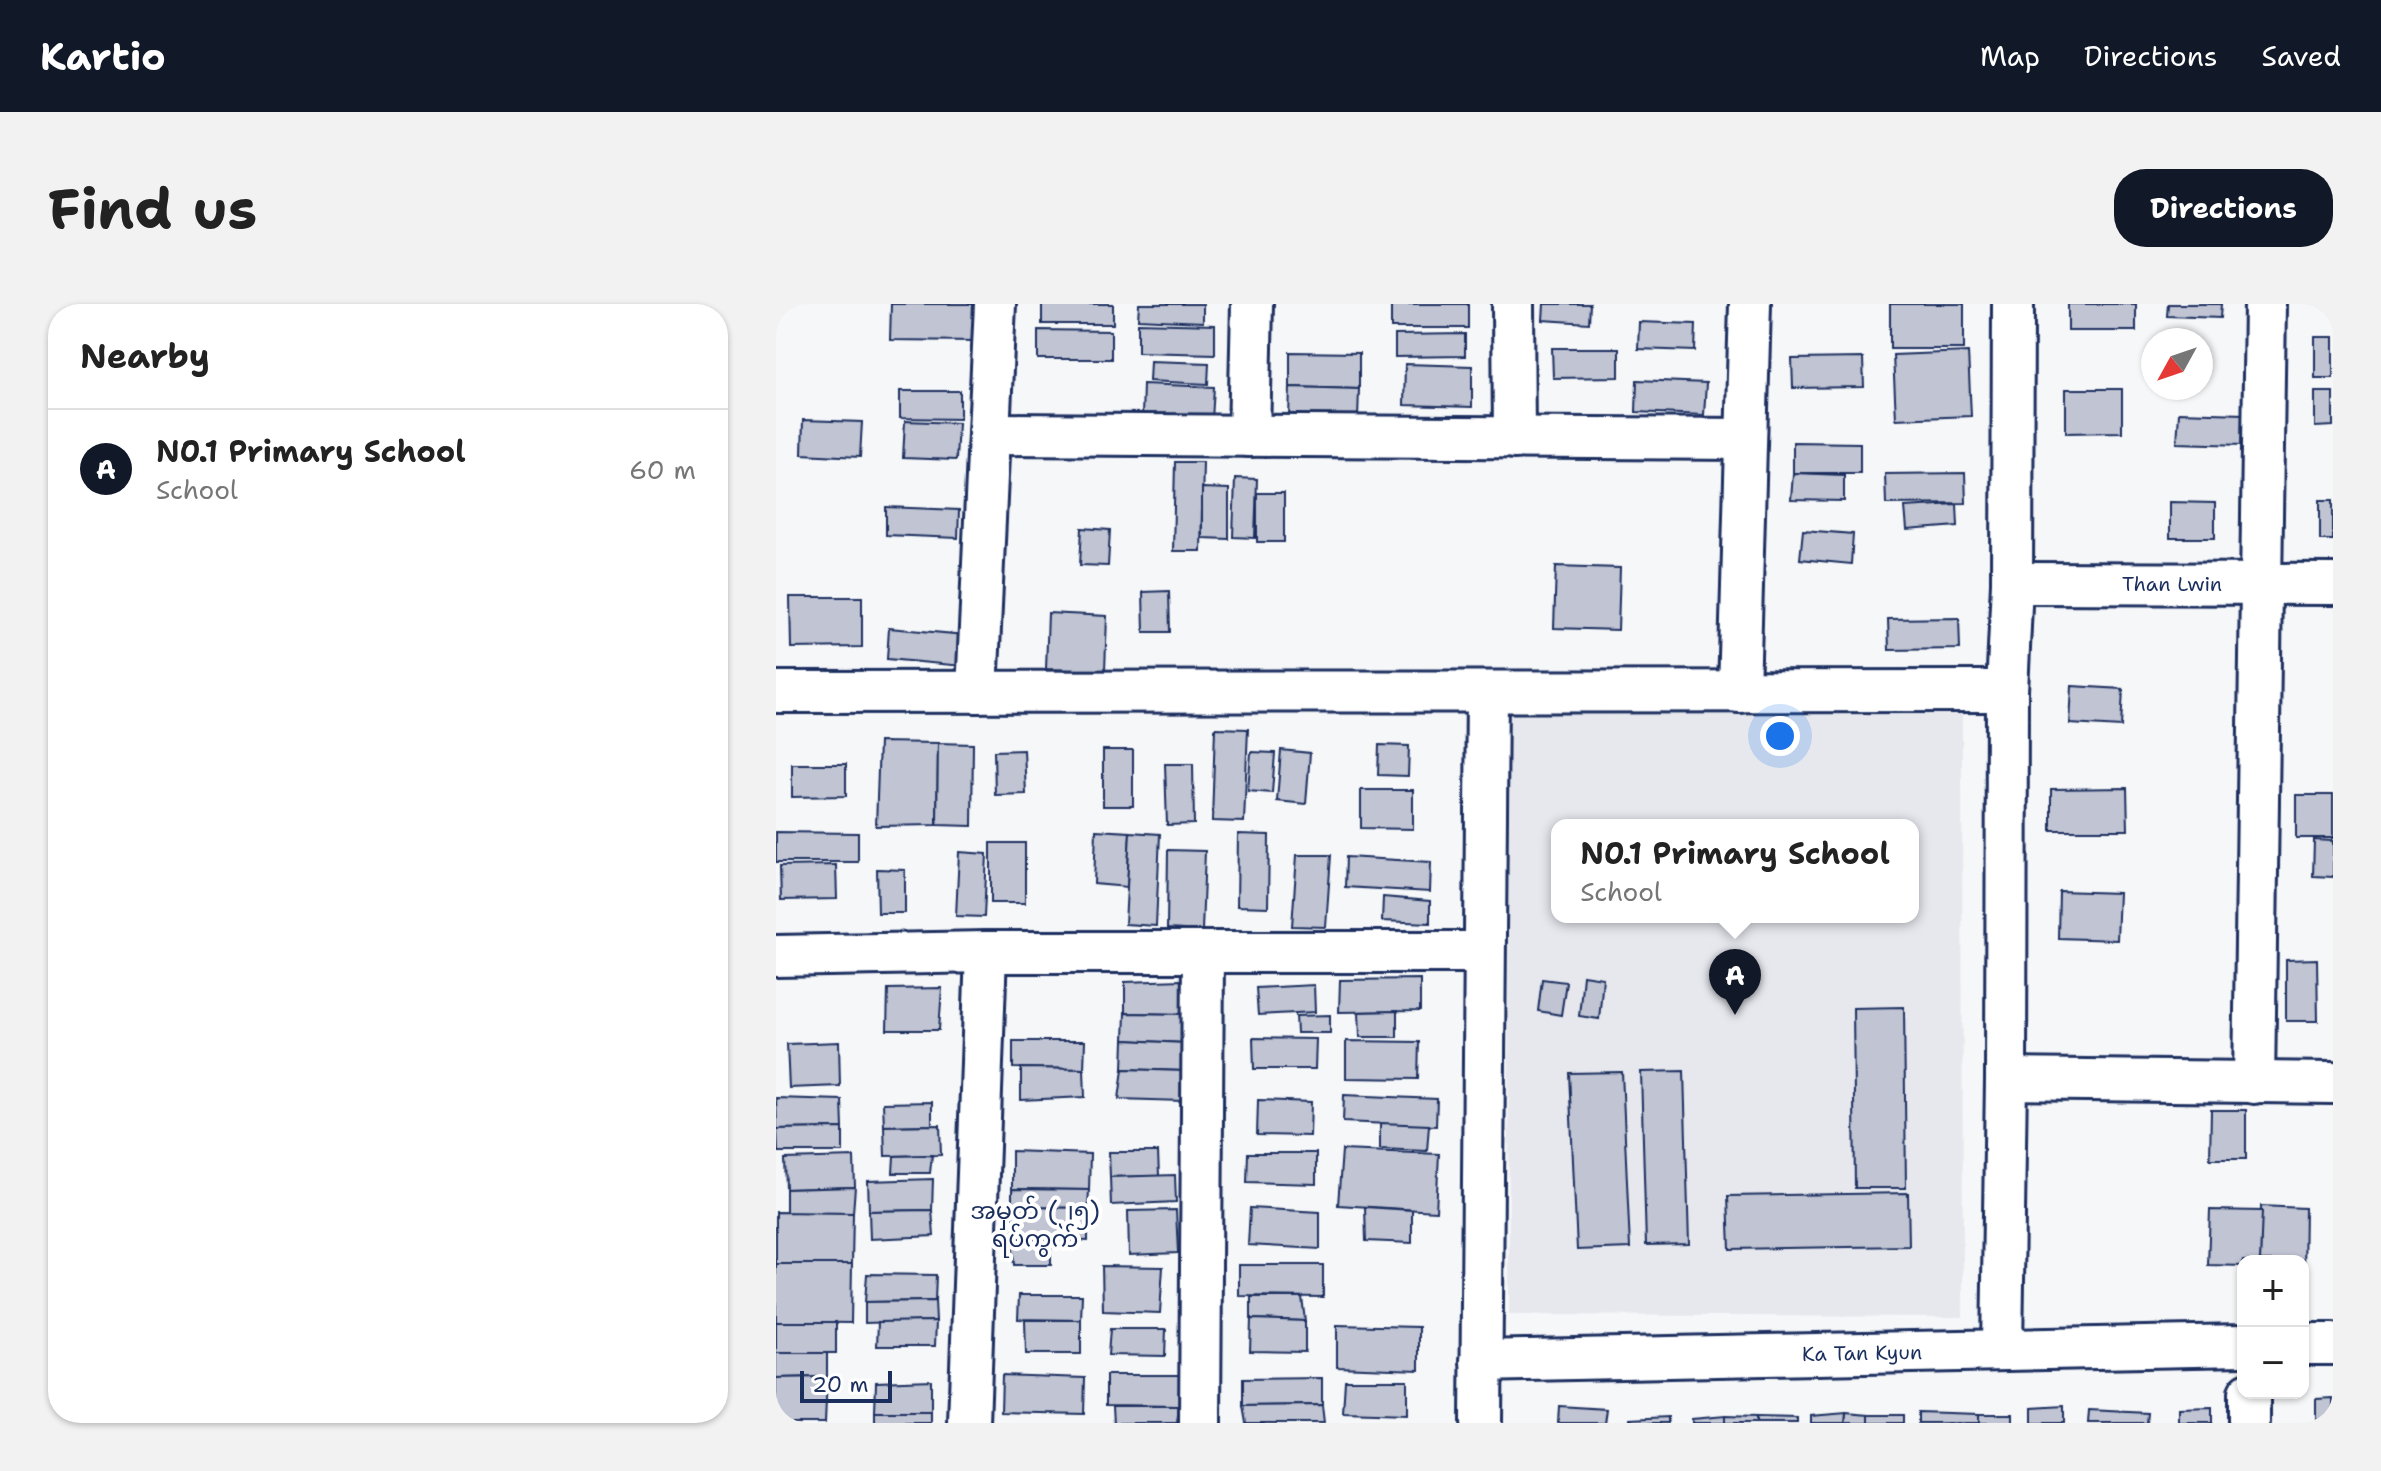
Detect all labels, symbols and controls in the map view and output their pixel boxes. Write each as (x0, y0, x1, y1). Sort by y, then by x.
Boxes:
text: Kartio (40, 31, 166, 82)
text: Map (1980, 37, 2040, 75)
text: Directions (2084, 37, 2218, 75)
text: Saved (2262, 37, 2341, 75)
button: Directions (2114, 169, 2333, 247)
text: Find us (48, 171, 257, 246)
north arrow (2141, 328, 2213, 400)
text: Nearby (80, 333, 210, 379)
text: N0.1 Primary School (156, 431, 466, 472)
text: A (96, 452, 116, 487)
text: 60 m (629, 452, 696, 487)
text: School (156, 472, 238, 507)
street label: Than Lwin (2122, 571, 2222, 597)
your location (1760, 716, 1800, 756)
popup (1551, 819, 1919, 923)
text: N0.1 Primary School (1580, 833, 1890, 874)
text: School (1580, 874, 1662, 909)
pin: A (1709, 949, 1761, 1015)
district label: အမှတ် (၂၅) ရပ်ကွက် (970, 1195, 1100, 1258)
map controls (2237, 1255, 2309, 1399)
button: + (2237, 1255, 2309, 1327)
button: − (2237, 1327, 2309, 1399)
street label: Ka Tan Kyun (1802, 1339, 1922, 1367)
scale bar (800, 1367, 892, 1403)
text: 20 m (812, 1370, 869, 1399)

